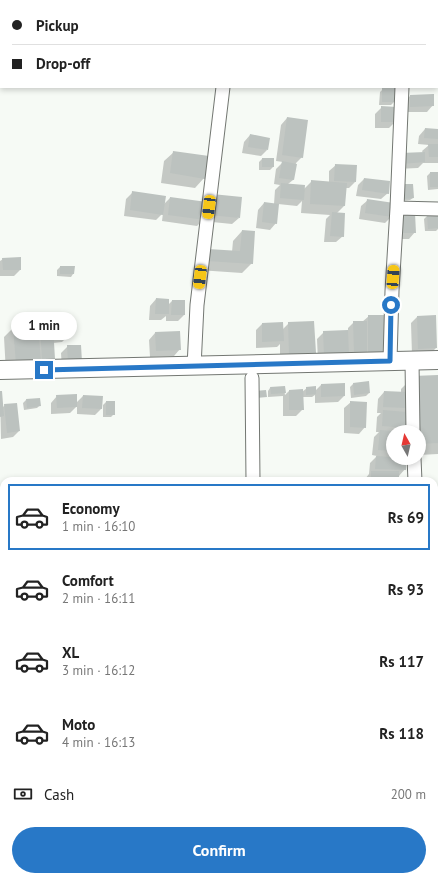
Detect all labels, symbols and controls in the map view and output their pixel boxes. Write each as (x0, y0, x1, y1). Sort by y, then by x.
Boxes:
text: Pickup (36, 16, 79, 35)
text: Drop-off (36, 54, 90, 73)
car (202, 194, 216, 220)
car (193, 264, 207, 290)
car (386, 265, 400, 289)
route start (382, 296, 400, 314)
callout: 1 min (11, 312, 77, 340)
text: 1 min (28, 317, 60, 334)
route end (35, 361, 53, 379)
north arrow (386, 425, 426, 465)
map controls (386, 425, 426, 465)
icon: car (14, 499, 50, 535)
text: Economy (62, 499, 120, 518)
text: Rs 69 (388, 508, 424, 527)
text: 1 min · 16:10 (62, 518, 135, 535)
icon: car (14, 571, 50, 607)
text: Comfort (62, 571, 114, 590)
text: Rs 93 (388, 580, 424, 599)
text: 2 min · 16:11 (62, 590, 135, 607)
icon: car (14, 643, 50, 679)
text: XL (62, 643, 79, 662)
text: Rs 117 (379, 652, 424, 671)
text: 3 min · 16:12 (62, 662, 135, 679)
icon: car (14, 715, 50, 751)
text: Moto (62, 715, 95, 734)
text: Rs 118 (379, 724, 424, 743)
text: 4 min · 16:13 (62, 734, 135, 751)
icon: cash (12, 783, 34, 805)
text: Cash (44, 785, 74, 804)
text: 200 m (391, 786, 426, 803)
button: Confirm (12, 827, 426, 873)

